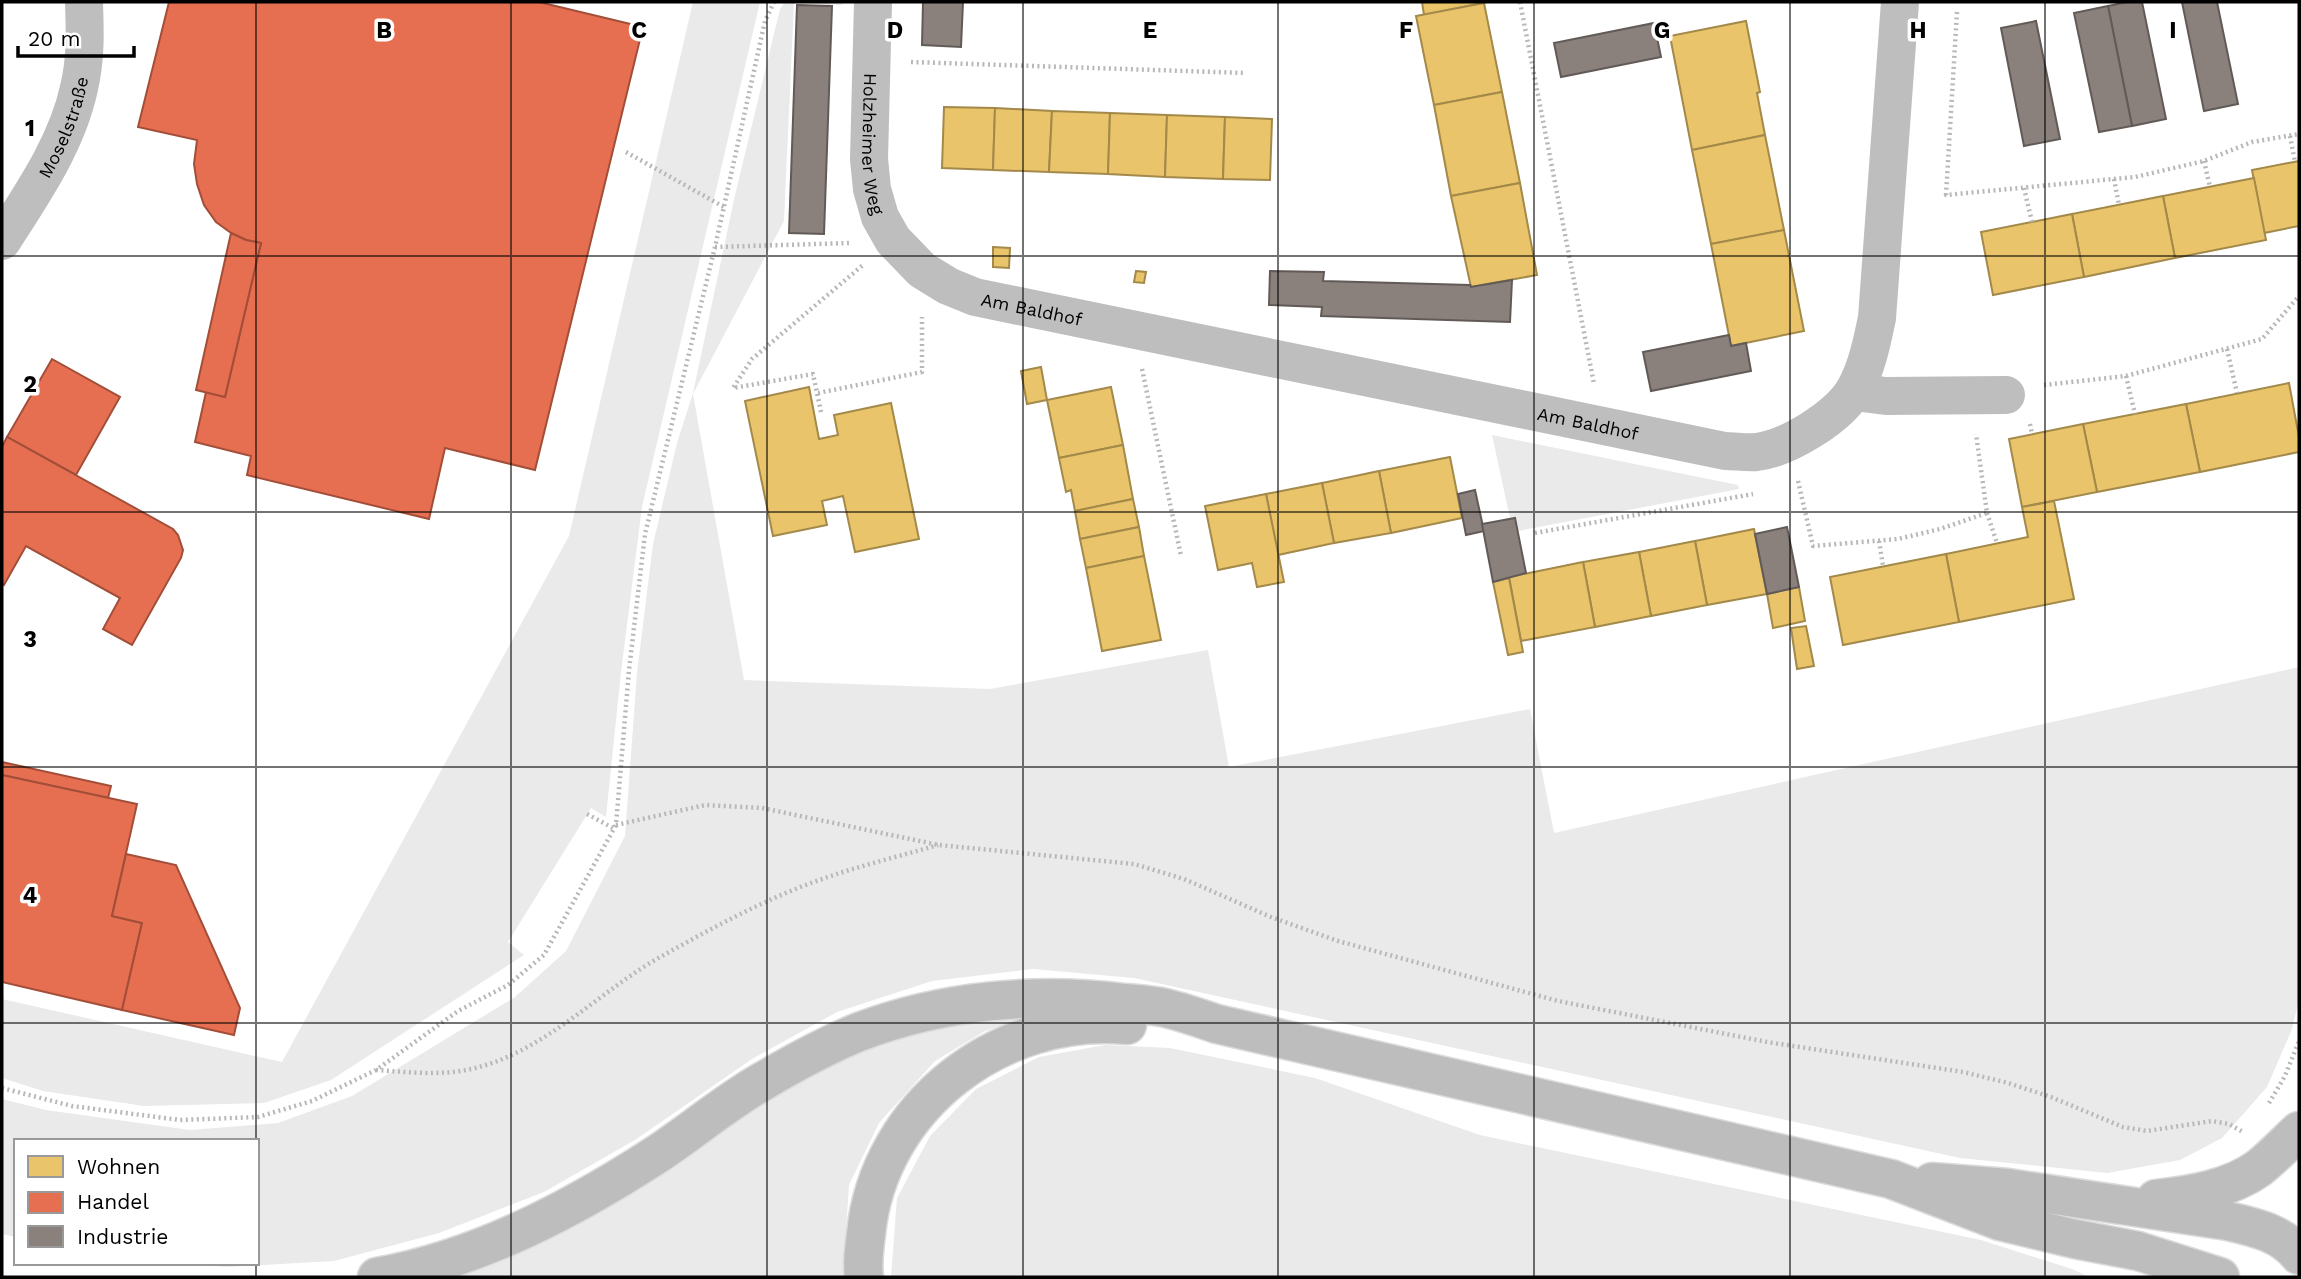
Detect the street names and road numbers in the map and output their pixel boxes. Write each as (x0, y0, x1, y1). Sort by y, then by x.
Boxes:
street label: Holzheimer Weg (858, 73, 889, 217)
street label: Moselstraße (33, 75, 92, 181)
street label: Am Baldhof (979, 288, 1084, 329)
street label: Am Baldhof (1536, 402, 1641, 444)

